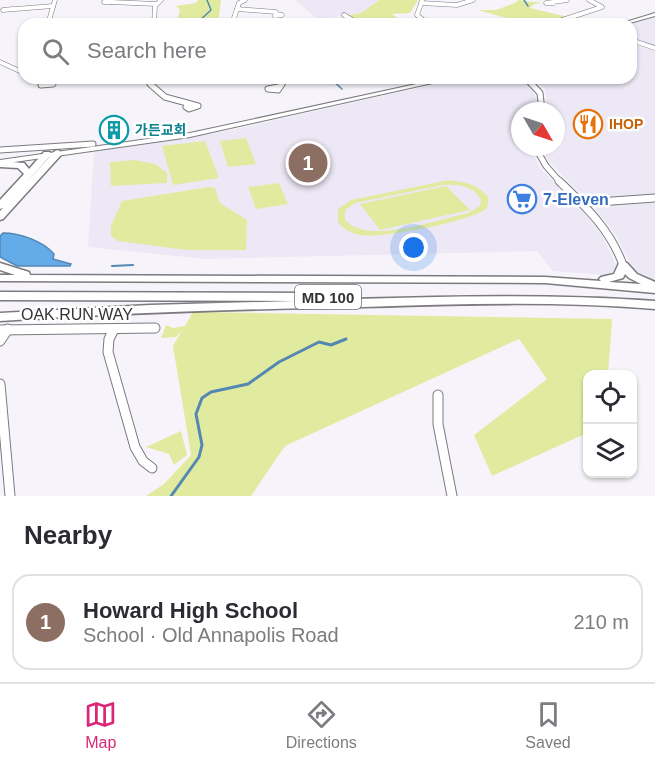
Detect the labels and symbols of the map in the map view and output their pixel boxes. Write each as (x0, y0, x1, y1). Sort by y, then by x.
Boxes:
north arrow (511, 102, 565, 156)
restaurant icon: IHOP (572, 108, 604, 140)
building icon: 가든교회 (98, 114, 130, 146)
place label: IHOP (609, 116, 643, 132)
place label: 가든교회 (135, 122, 187, 138)
pin: 1 (288, 140, 328, 186)
supermarket icon: 7-Eleven (506, 183, 538, 215)
place label: 7-Eleven (543, 191, 609, 208)
your location (399, 233, 428, 262)
road number: MD 100 (295, 285, 361, 309)
street label: OAK RUN WAY (21, 306, 133, 323)

